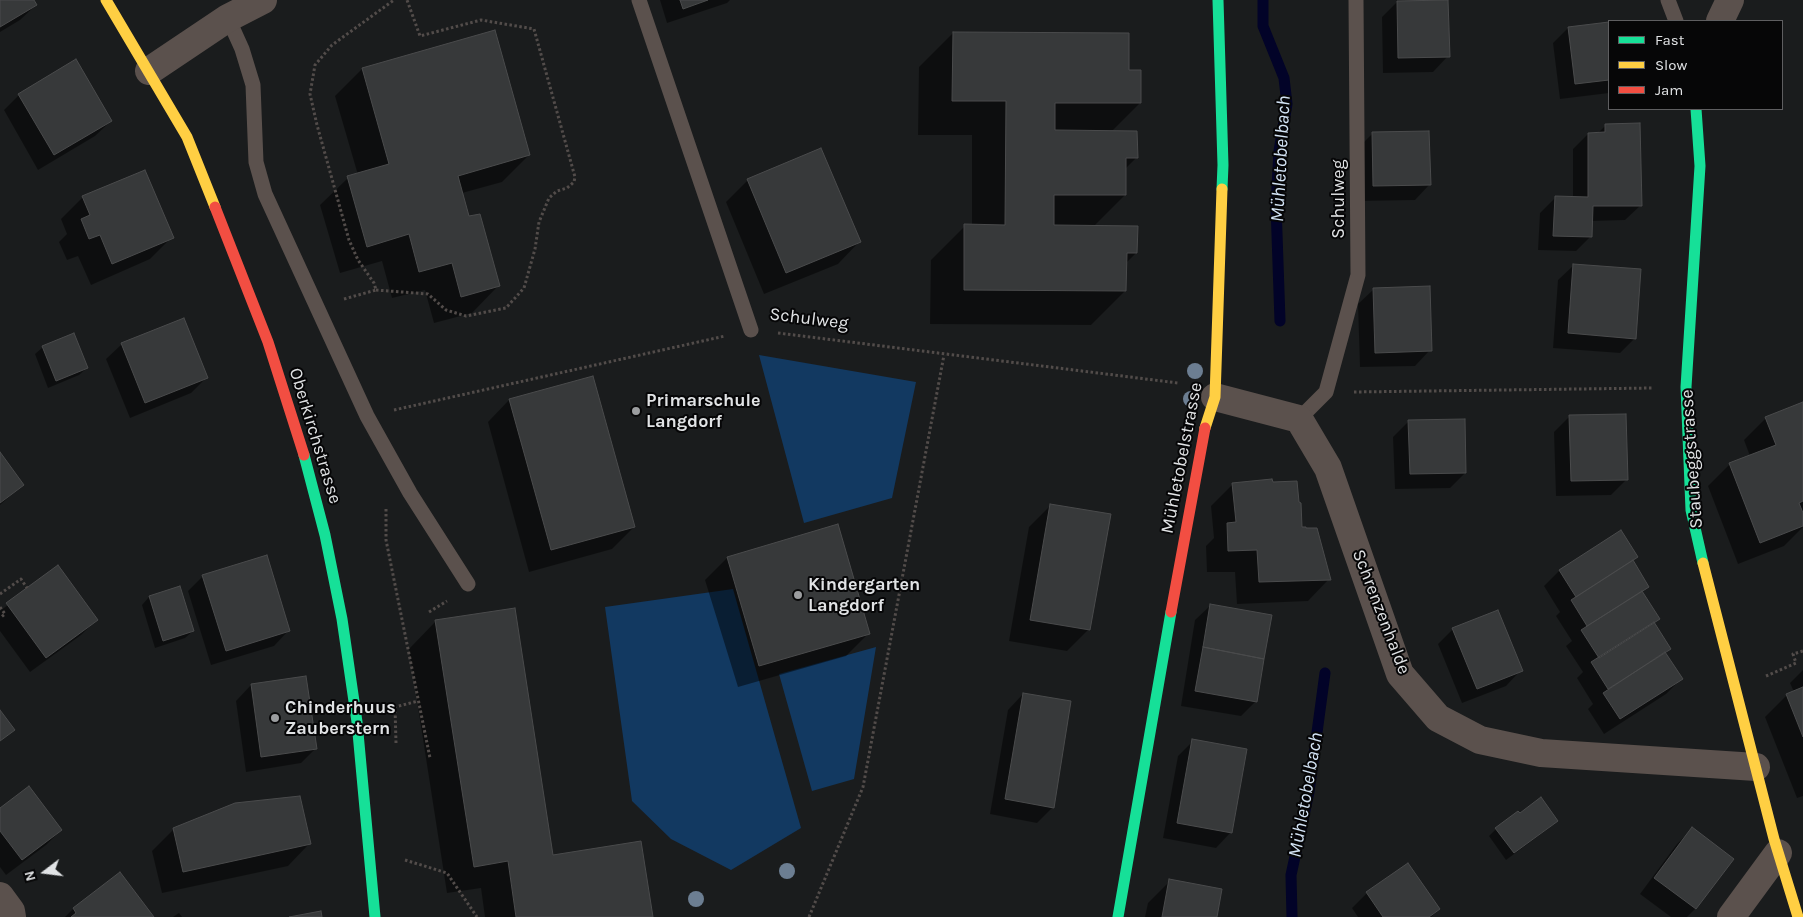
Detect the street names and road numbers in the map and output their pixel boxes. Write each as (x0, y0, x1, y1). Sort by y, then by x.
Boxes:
street label: Schulweg (1328, 159, 1350, 239)
street label: Schulweg (768, 303, 850, 335)
street label: Oberkirchstrasse (284, 365, 346, 507)
street label: Mühletobelstrasse (1157, 381, 1207, 535)
street label: Staubeggstrasse (1676, 389, 1708, 529)
street label: Schrenzenhalde (1347, 547, 1415, 677)

